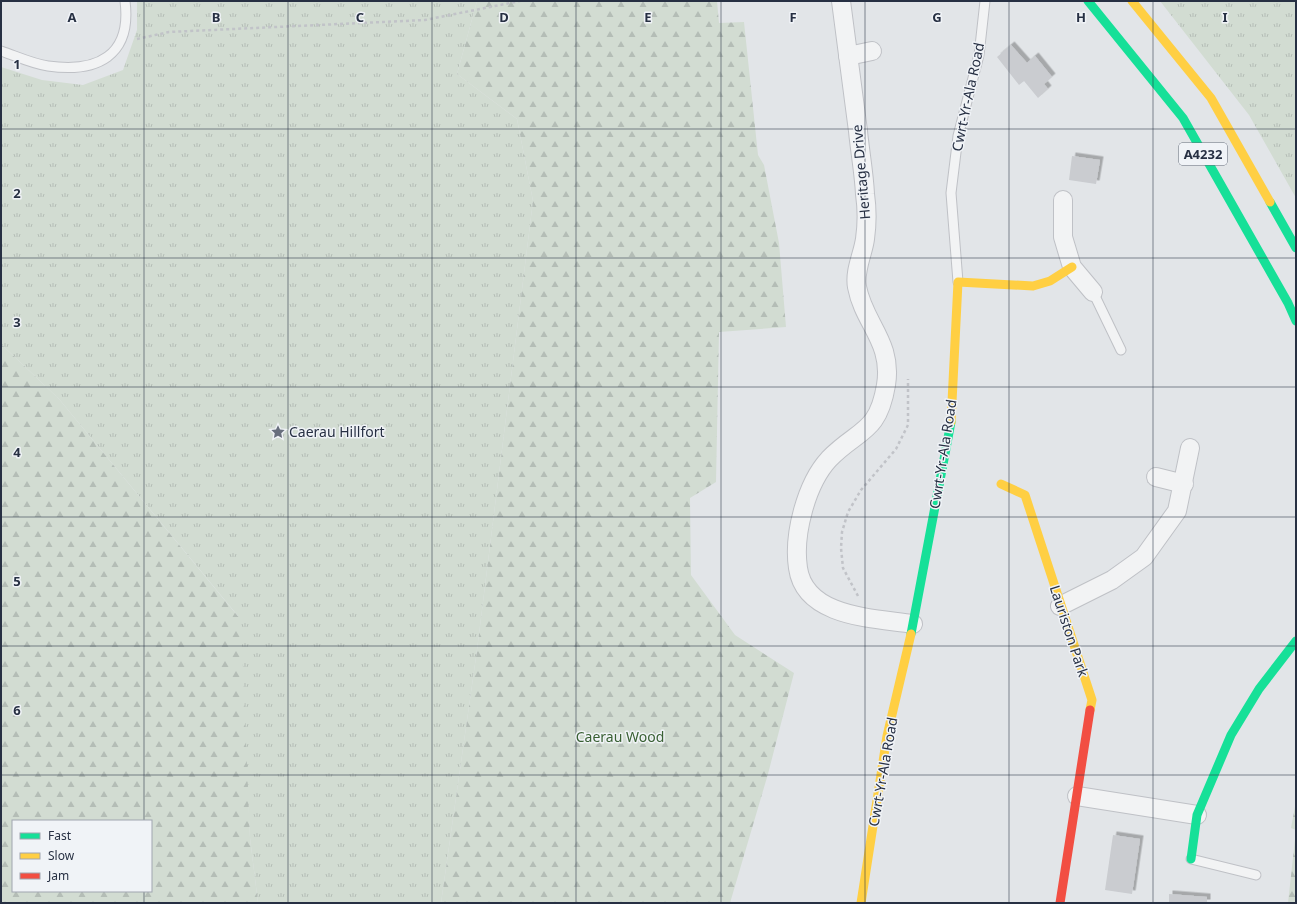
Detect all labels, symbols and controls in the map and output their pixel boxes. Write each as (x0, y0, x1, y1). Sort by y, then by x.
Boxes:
text: A (68, 8, 77, 26)
text: B (212, 8, 220, 26)
text: C (356, 8, 364, 26)
text: D (499, 8, 509, 26)
text: E (644, 8, 652, 26)
text: F (789, 8, 797, 26)
text: G (932, 8, 942, 26)
text: H (1076, 8, 1086, 26)
text: I (1222, 8, 1228, 26)
street label: Cwrt-Yr-Ala Road (947, 41, 988, 153)
text: 1 (13, 55, 21, 73)
street label: Heritage Drive (847, 124, 874, 220)
road number: A4232 (1179, 143, 1227, 165)
text: 2 (13, 184, 21, 202)
text: 3 (13, 313, 21, 331)
street label: Cwrt-Yr-Ala Road (924, 398, 961, 510)
place label: Caerau Hillfort (289, 422, 385, 441)
place icon: Caerau Hillfort (270, 424, 286, 440)
text: 4 (13, 443, 21, 461)
text: 5 (13, 572, 21, 590)
street label: Lauriston Park (1046, 583, 1093, 680)
text: 6 (13, 701, 21, 719)
street label: Cwrt-Yr-Ala Road (864, 716, 901, 828)
park label: Caerau Wood (576, 727, 664, 746)
legend (12, 820, 152, 892)
text: Fast (48, 827, 72, 844)
text: Slow (48, 847, 75, 864)
text: Jam (47, 867, 69, 884)

